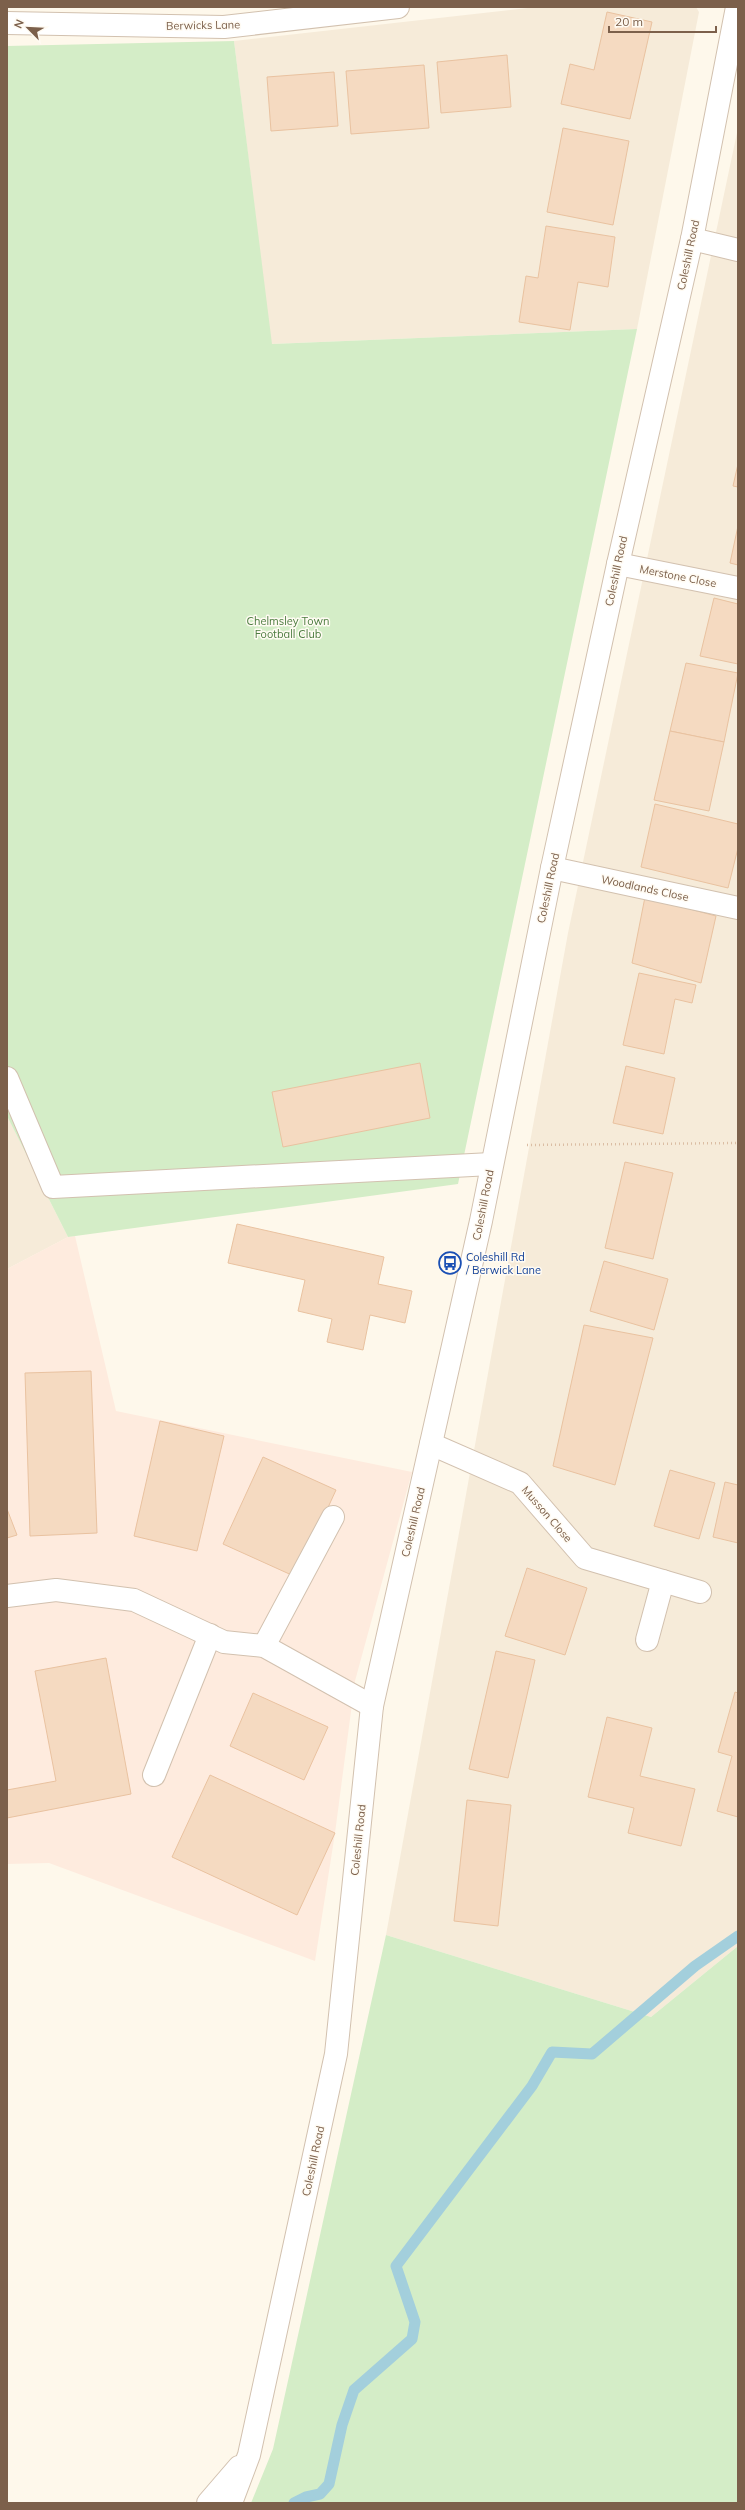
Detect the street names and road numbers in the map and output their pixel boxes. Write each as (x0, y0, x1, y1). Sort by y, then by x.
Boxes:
street label: Berwicks Lane (166, 17, 240, 33)
street label: Coleshill Road (674, 219, 702, 291)
street label: Coleshill Road (602, 535, 630, 607)
street label: Merstone Close (638, 562, 718, 590)
street label: Coleshill Road (534, 852, 562, 924)
street label: Woodlands Close (600, 872, 690, 904)
street label: Coleshill Road (469, 1169, 497, 1241)
street label: Musson Close (519, 1483, 575, 1545)
street label: Coleshill Road (398, 1486, 428, 1558)
street label: Coleshill Road (347, 1804, 369, 1876)
street label: Coleshill Road (299, 2125, 327, 2197)

